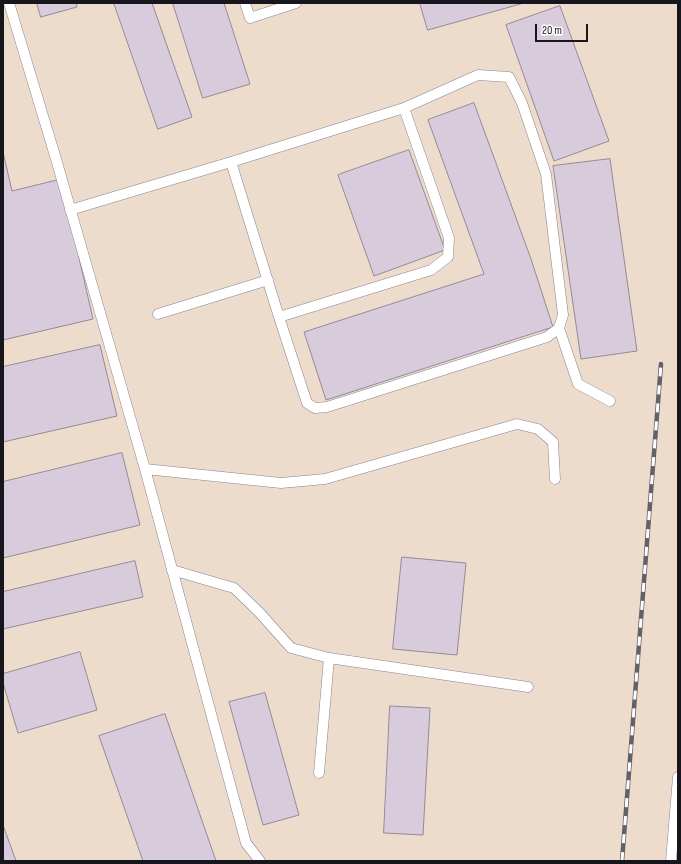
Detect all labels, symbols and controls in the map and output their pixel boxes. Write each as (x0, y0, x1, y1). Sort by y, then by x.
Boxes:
scale bar (537, 16, 590, 42)
text: 20 m (542, 23, 562, 38)

